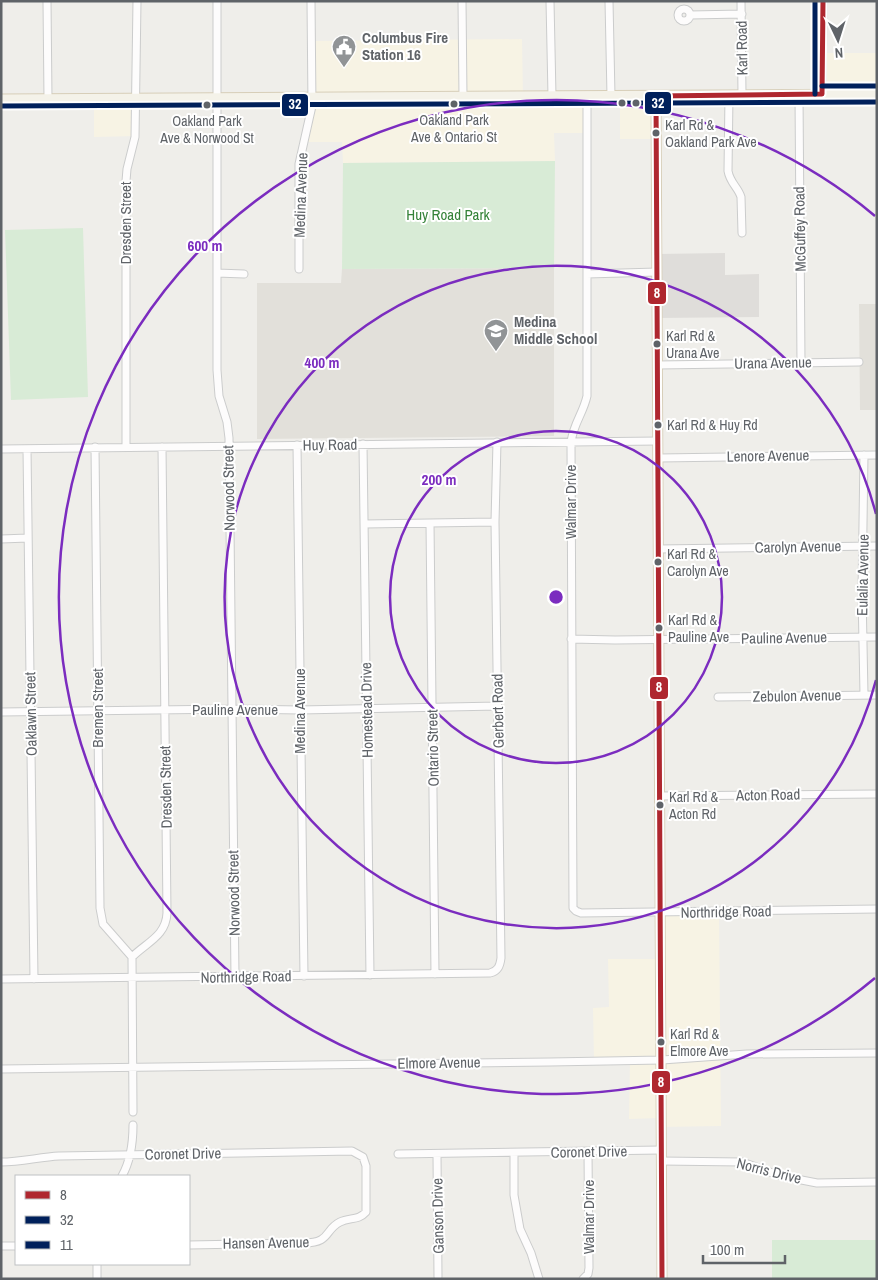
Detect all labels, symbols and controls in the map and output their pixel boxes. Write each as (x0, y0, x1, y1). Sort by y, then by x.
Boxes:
north arrow (813, 15, 863, 65)
street label: Karl Road (731, 20, 752, 76)
place label: Columbus Fire Station 16 (362, 27, 448, 65)
public building icon: Columbus Fire Station 16 (331, 34, 357, 68)
text: N (834, 44, 844, 62)
line badge: 32 (644, 91, 672, 115)
line badge: 32 (281, 93, 309, 117)
text: 32 (652, 94, 664, 112)
text: 32 (289, 95, 301, 113)
unlabelled marker (617, 98, 627, 108)
unlabelled marker (631, 98, 641, 108)
marker: Oakland Park Ave & Ontario St (449, 99, 459, 109)
marker: Oakland Park Ave & Norwood St (202, 100, 212, 110)
place label: Oakland Park Ave & Ontario St (410, 111, 497, 146)
place label: Oakland Park Ave & Norwood St (159, 112, 254, 147)
place label: Karl Rd & Oakland Park Ave (665, 116, 757, 151)
marker: Karl Rd & Oakland Park Ave (651, 128, 661, 138)
street label: Medina Avenue (289, 152, 312, 238)
street label: Dresden Street (115, 181, 136, 264)
street label: McGuffey Road (788, 186, 811, 272)
park label: Huy Road Park (406, 204, 491, 225)
text: 600 m (188, 235, 222, 256)
line badge: 8 (647, 281, 667, 305)
text: 8 (654, 284, 660, 302)
place label: Medina Middle School (514, 311, 597, 349)
school or university icon: Medina Middle School (483, 318, 509, 352)
place label: Karl Rd & Urana Ave (666, 327, 719, 362)
marker: Karl Rd & Urana Ave (652, 339, 662, 349)
street label: Urana Avenue (734, 351, 812, 374)
text: 400 m (305, 352, 339, 373)
place label: Karl Rd & Huy Rd (667, 416, 758, 434)
marker: Karl Rd & Huy Rd (653, 420, 663, 430)
street label: Huy Road (302, 434, 358, 455)
street label: Lenore Avenue (727, 444, 810, 467)
street label: Norwood Street (217, 445, 240, 531)
street label: Walmar Drive (560, 464, 581, 539)
text: 200 m (422, 469, 456, 490)
street label: Eulalia Avenue (851, 534, 874, 616)
street label: Carolyn Avenue (754, 535, 842, 558)
place label: Karl Rd & Carolyn Ave (667, 545, 729, 580)
marker: Karl Rd & Carolyn Ave (653, 557, 663, 567)
centre of rings (547, 588, 565, 606)
place label: Karl Rd & Pauline Ave (668, 611, 729, 646)
marker: Karl Rd & Pauline Ave (654, 623, 664, 633)
street label: Pauline Avenue (741, 626, 827, 649)
street label: Homestead Drive (355, 662, 378, 758)
street label: Bremen Street (87, 668, 108, 748)
street label: Medina Avenue (289, 668, 310, 754)
street label: Oaklawn Street (19, 671, 42, 756)
street label: Gerbert Road (486, 674, 509, 748)
line badge: 8 (649, 676, 669, 700)
text: 8 (656, 678, 662, 696)
street label: Zebulon Avenue (752, 684, 842, 707)
street label: Pauline Avenue (192, 699, 278, 720)
street label: Ontario Street (421, 709, 444, 787)
street label: Dresden Street (154, 745, 177, 829)
street label: Acton Road (735, 783, 800, 806)
place label: Karl Rd & Acton Rd (668, 788, 718, 823)
marker: Karl Rd & Acton Rd (655, 800, 665, 810)
street label: Norwood Street (222, 850, 245, 936)
street label: Northridge Road (680, 900, 772, 923)
street label: Northridge Road (200, 965, 292, 988)
place label: Karl Rd & Elmore Ave (670, 1025, 729, 1060)
marker: Karl Rd & Elmore Ave (656, 1037, 666, 1047)
street label: Elmore Avenue (397, 1051, 481, 1074)
line badge: 8 (651, 1070, 671, 1094)
text: 8 (658, 1073, 664, 1091)
street label: Coronet Drive (551, 1140, 628, 1163)
street label: Coronet Drive (145, 1142, 222, 1165)
street label: Norris Drive (734, 1152, 804, 1189)
legend (15, 1175, 190, 1265)
street label: Ganson Drive (426, 1178, 449, 1254)
street label: Walmar Drive (578, 1179, 599, 1254)
text: 8 (60, 1184, 67, 1205)
text: 32 (60, 1209, 74, 1230)
street label: Hansen Avenue (222, 1231, 310, 1254)
scale bar (703, 1232, 786, 1264)
text: 11 (60, 1234, 73, 1255)
text: 100 m (710, 1239, 744, 1260)

